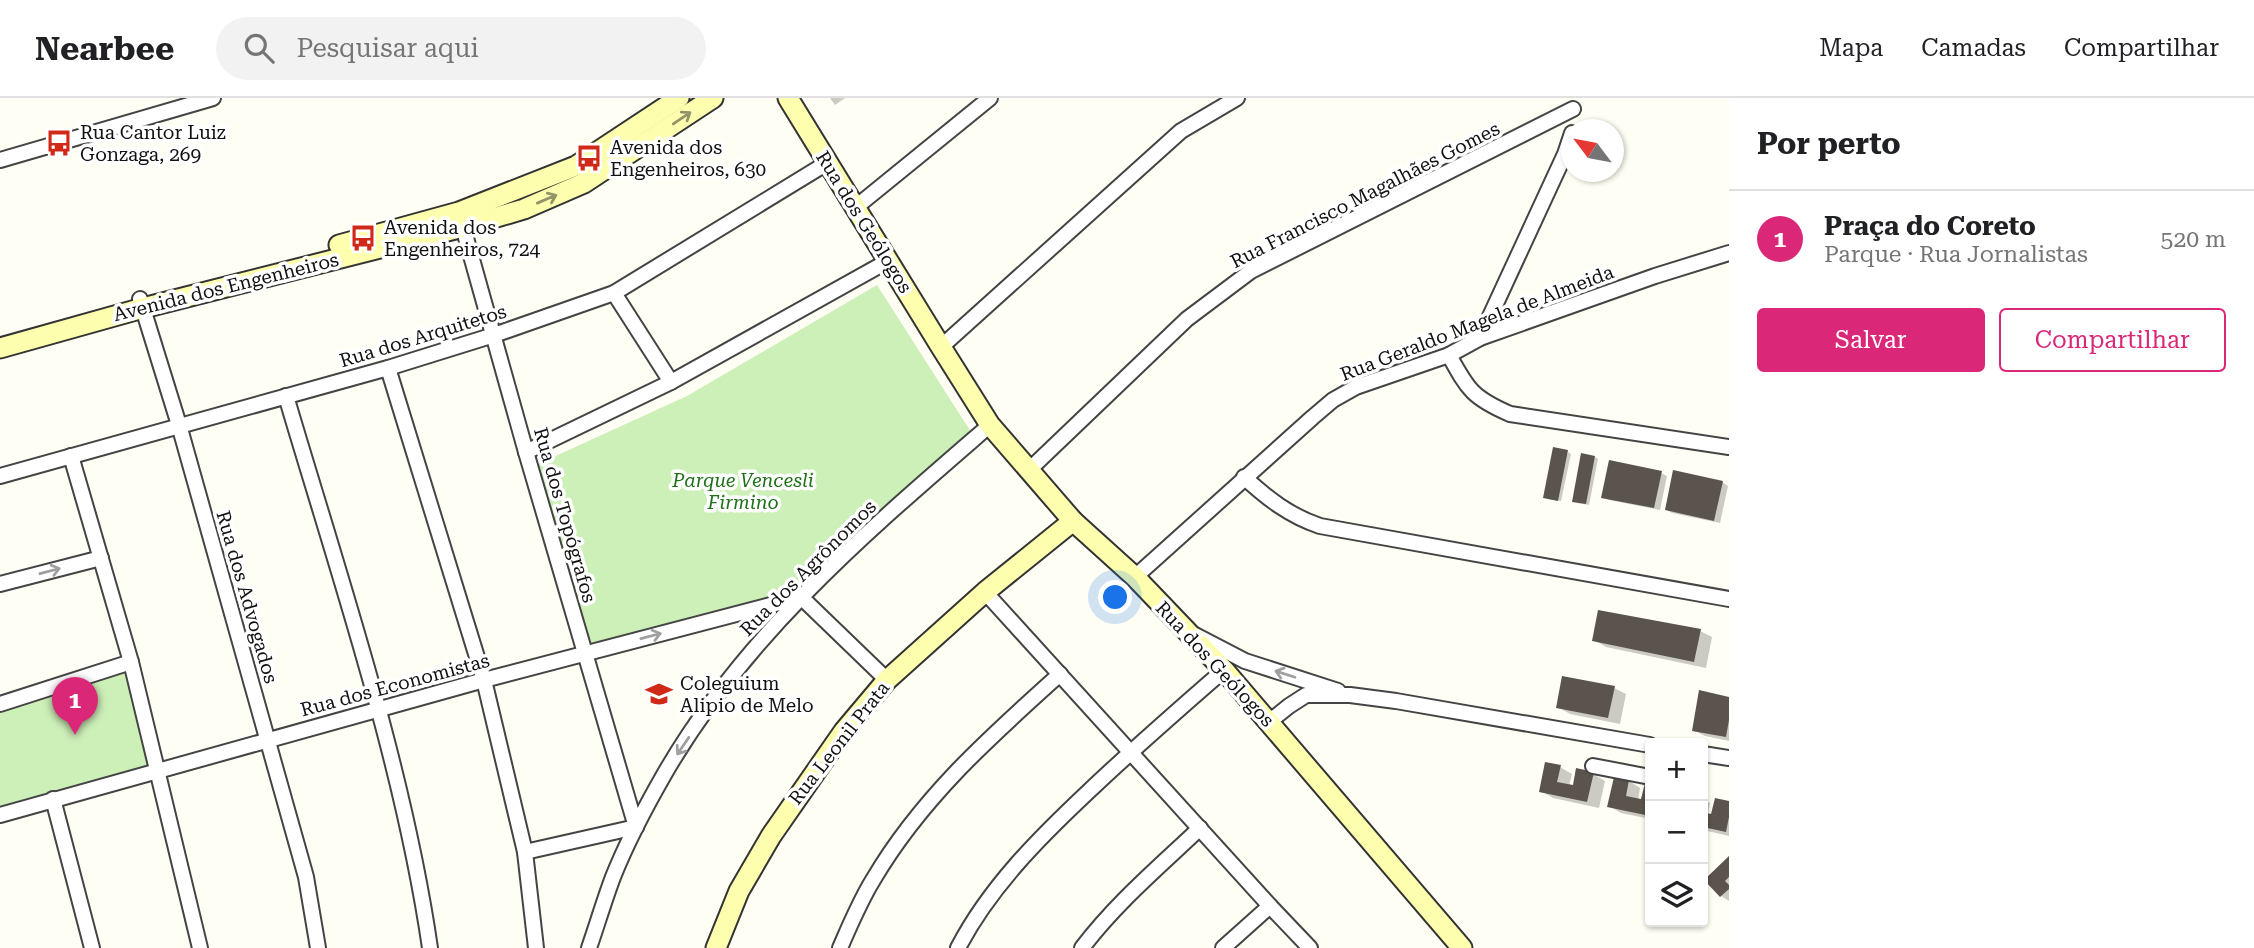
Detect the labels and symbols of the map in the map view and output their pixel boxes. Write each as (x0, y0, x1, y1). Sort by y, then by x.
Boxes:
one-way arrow (672, 111, 691, 126)
street label: Rua Francisco Magalhães Gomes (1227, 117, 1503, 273)
north arrow (1561, 119, 1624, 182)
place label: Rua Cantor Luiz Gonzaga, 269 (80, 121, 226, 166)
bus stop icon: Rua Cantor Luiz Gonzaga, 269 (44, 128, 74, 158)
place label: Avenida dos Engenheiros, 630 (610, 136, 766, 181)
bus stop icon: Avenida dos Engenheiros, 630 (574, 143, 604, 173)
street label: Rua dos Geólogos (811, 147, 917, 297)
one-way arrow (536, 192, 558, 205)
place label: Avenida dos Engenheiros, 724 (384, 216, 541, 261)
bus stop icon: Avenida dos Engenheiros, 724 (348, 223, 378, 253)
street label: Avenida dos Engenheiros (111, 248, 341, 326)
street label: Rua Geraldo Magela de Almeida (1337, 260, 1617, 386)
street label: Rua dos Arquitetos (337, 300, 509, 372)
street label: Rua dos Topógrafos (529, 425, 601, 605)
park label: Parque Vencesli Firmino (671, 469, 814, 514)
street label: Rua dos Agrônomos (735, 495, 881, 641)
street label: Rua dos Advogados (211, 508, 283, 686)
one-way arrow (38, 564, 61, 577)
your location (1098, 580, 1132, 614)
street label: Rua dos Geólogos (1151, 596, 1279, 732)
one-way arrow (640, 629, 662, 642)
street label: Rua dos Economistas (298, 649, 492, 721)
one-way arrow (1274, 667, 1296, 679)
place label: Coleguium Alipio de Melo (680, 672, 814, 717)
street label: Rua Leonil Prata (784, 676, 895, 809)
pin: 1 (52, 677, 98, 735)
school or university icon: Coleguium Alipio de Melo (644, 679, 674, 709)
one-way arrow (675, 736, 690, 755)

